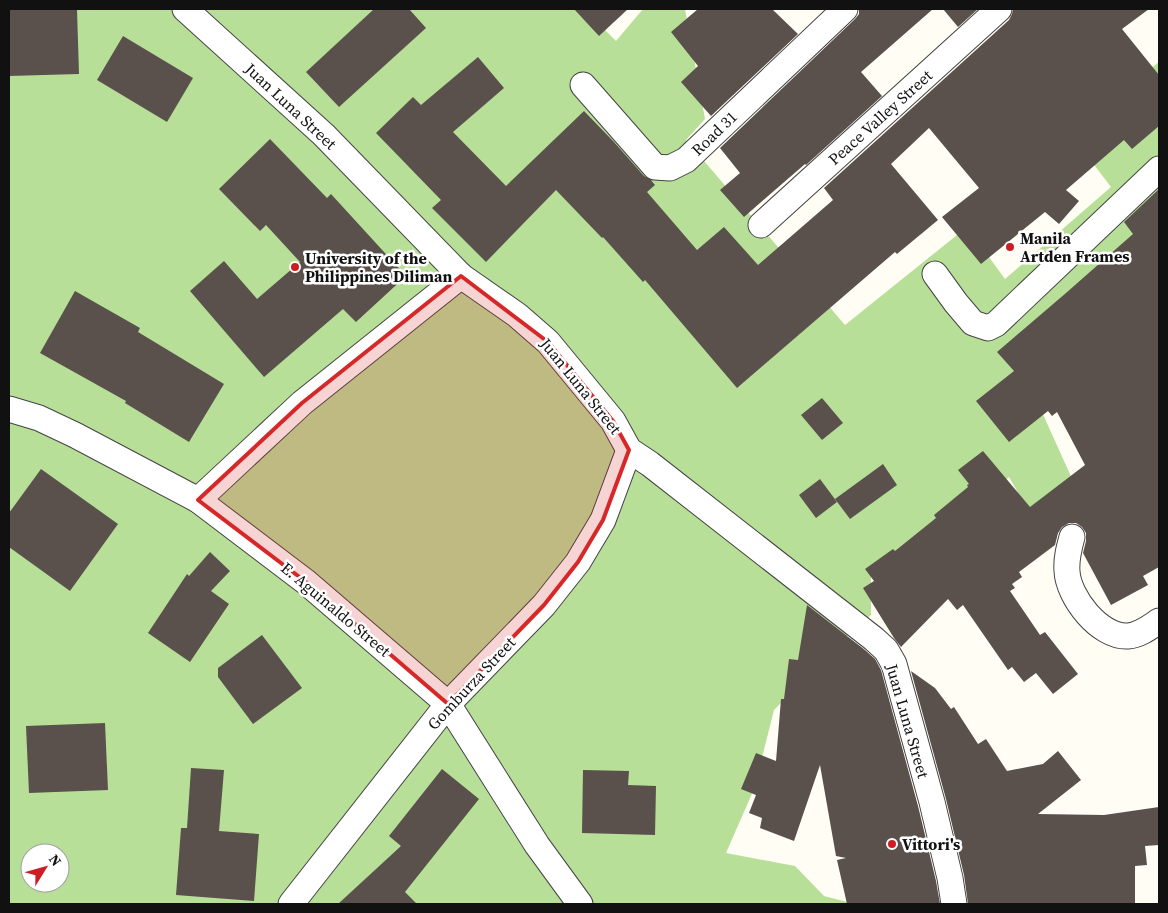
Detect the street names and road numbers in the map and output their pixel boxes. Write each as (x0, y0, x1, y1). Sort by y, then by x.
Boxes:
street label: Juan Luna Street (240, 57, 342, 155)
street label: Peace Valley Street (823, 64, 937, 170)
street label: Road 31 (686, 106, 742, 160)
street label: Juan Luna Street (535, 333, 627, 439)
street label: E. Aguinaldo Street (277, 557, 396, 662)
street label: Gomburza Street (422, 631, 520, 734)
street label: Juan Luna Street (881, 660, 935, 781)

